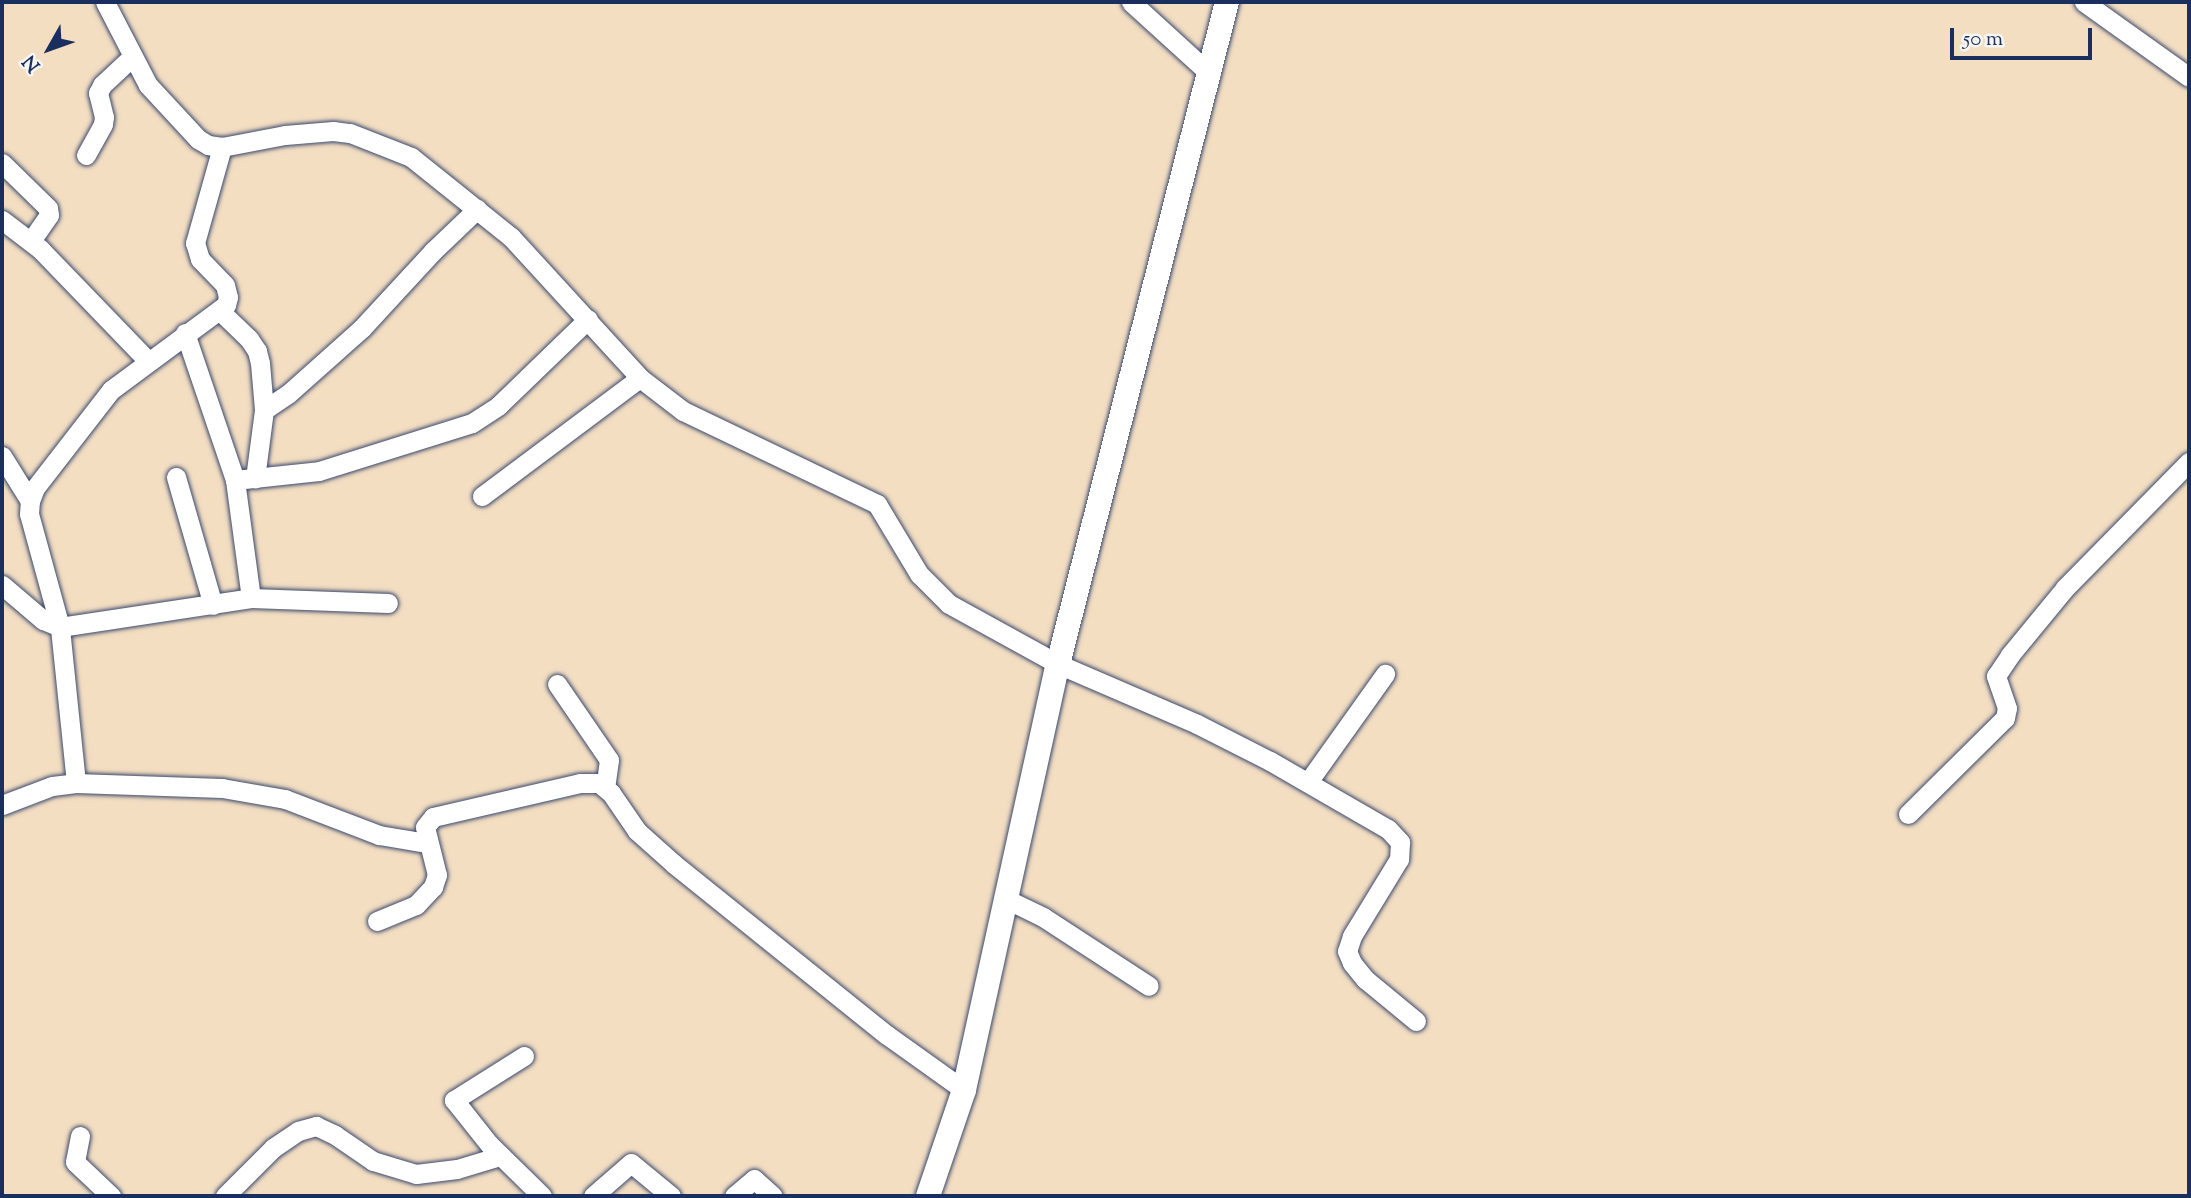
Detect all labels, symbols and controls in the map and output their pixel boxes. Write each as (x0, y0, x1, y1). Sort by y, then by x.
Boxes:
north arrow (14, 14, 84, 84)
scale bar (1953, 14, 2095, 58)
text: 50 m (1963, 25, 2003, 55)
text: N (17, 48, 48, 77)

